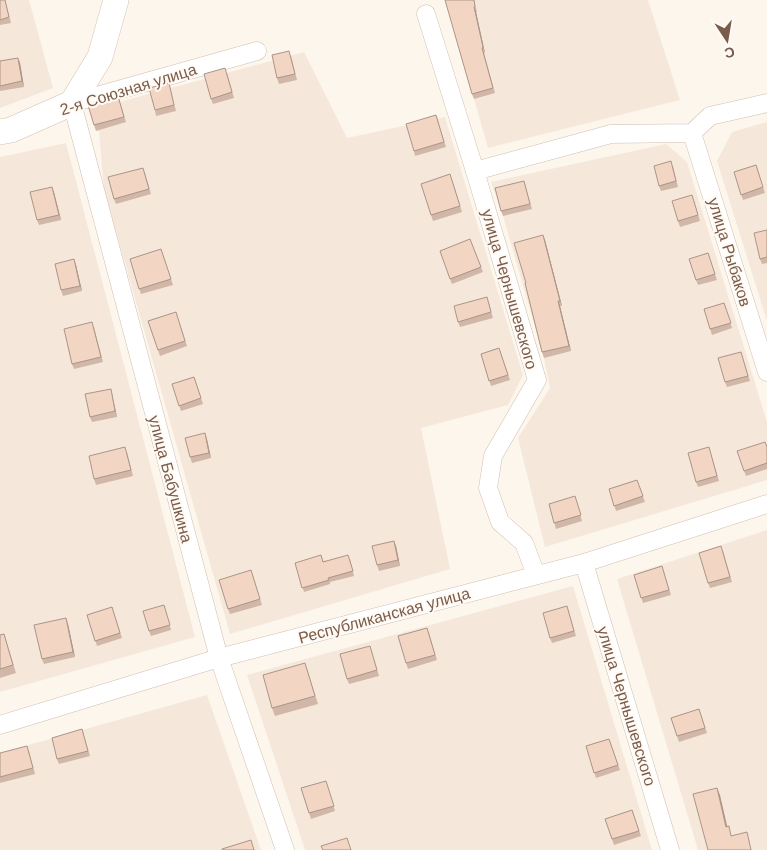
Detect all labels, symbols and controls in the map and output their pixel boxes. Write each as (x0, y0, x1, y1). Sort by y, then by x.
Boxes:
north arrow (702, 15, 752, 65)
text: С (723, 44, 736, 62)
street label: 2-я Союзная улица (58, 61, 199, 118)
street label: улица Рыбаков (705, 196, 754, 309)
street label: улица Чернышевского (479, 207, 541, 371)
street label: улица Бабушкина (145, 414, 196, 545)
street label: Республиканская улица (297, 584, 472, 647)
street label: улица Чернышевского (594, 624, 659, 788)

